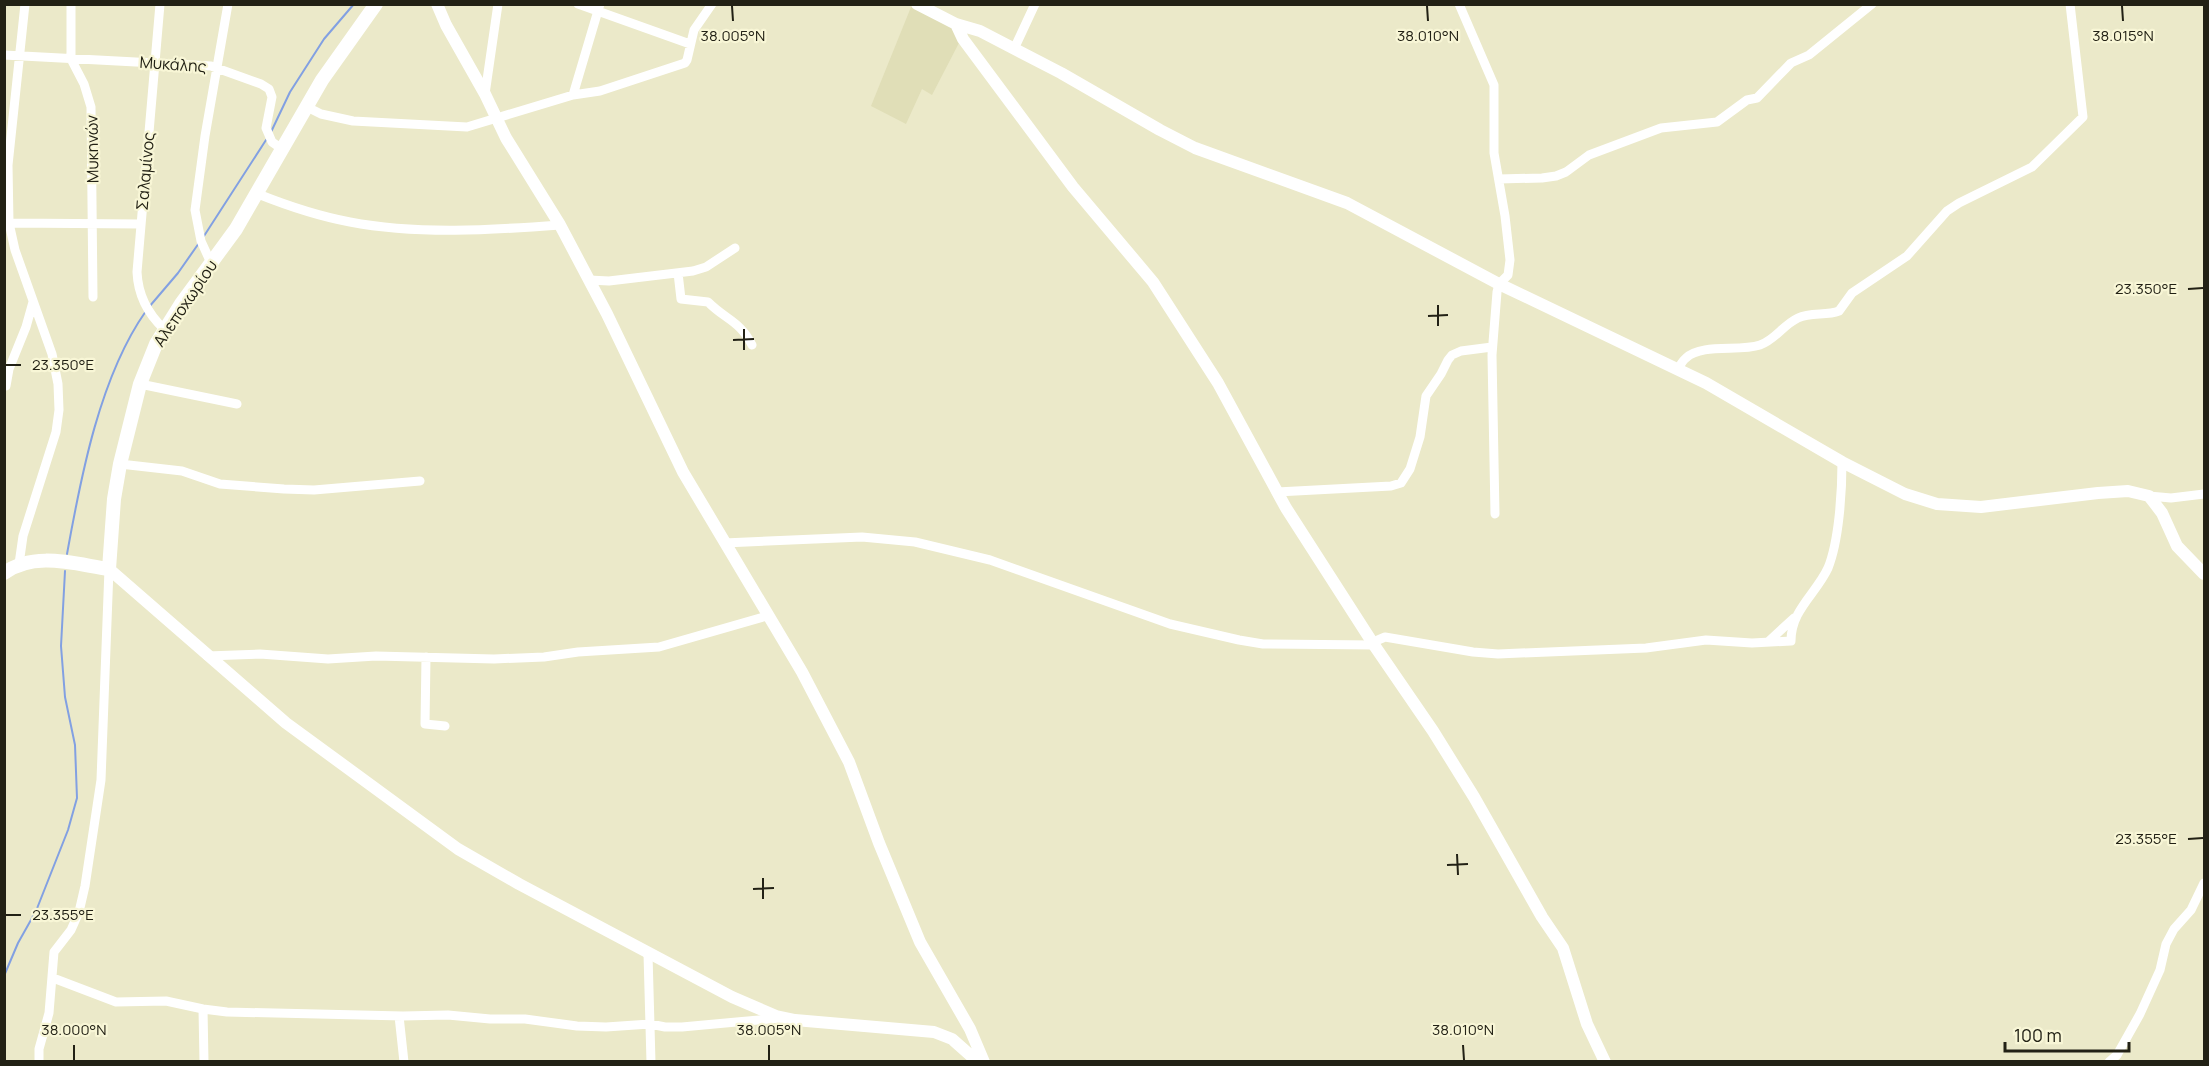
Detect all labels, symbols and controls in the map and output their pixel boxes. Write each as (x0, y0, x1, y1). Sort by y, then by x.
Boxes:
text: 38.005°N (701, 25, 765, 46)
text: 38.010°N (1397, 25, 1459, 46)
text: 38.015°N (2092, 25, 2154, 46)
street label: Μυκάλης (139, 51, 207, 77)
street label: Μυκηνών (80, 115, 104, 183)
street label: Σαλαμίνος (131, 131, 159, 211)
street label: Αλεποχωρίου (148, 255, 222, 351)
text: 23.350°E (2115, 278, 2177, 299)
text: 23.350°E (32, 354, 94, 375)
text: 23.355°E (2115, 828, 2177, 849)
text: 23.355°E (32, 904, 94, 925)
scale bar (2005, 1015, 2130, 1053)
text: 38.000°N (41, 1019, 107, 1040)
text: 38.005°N (737, 1019, 801, 1040)
text: 38.010°N (1432, 1019, 1494, 1040)
text: 100 m (2014, 1023, 2062, 1047)

